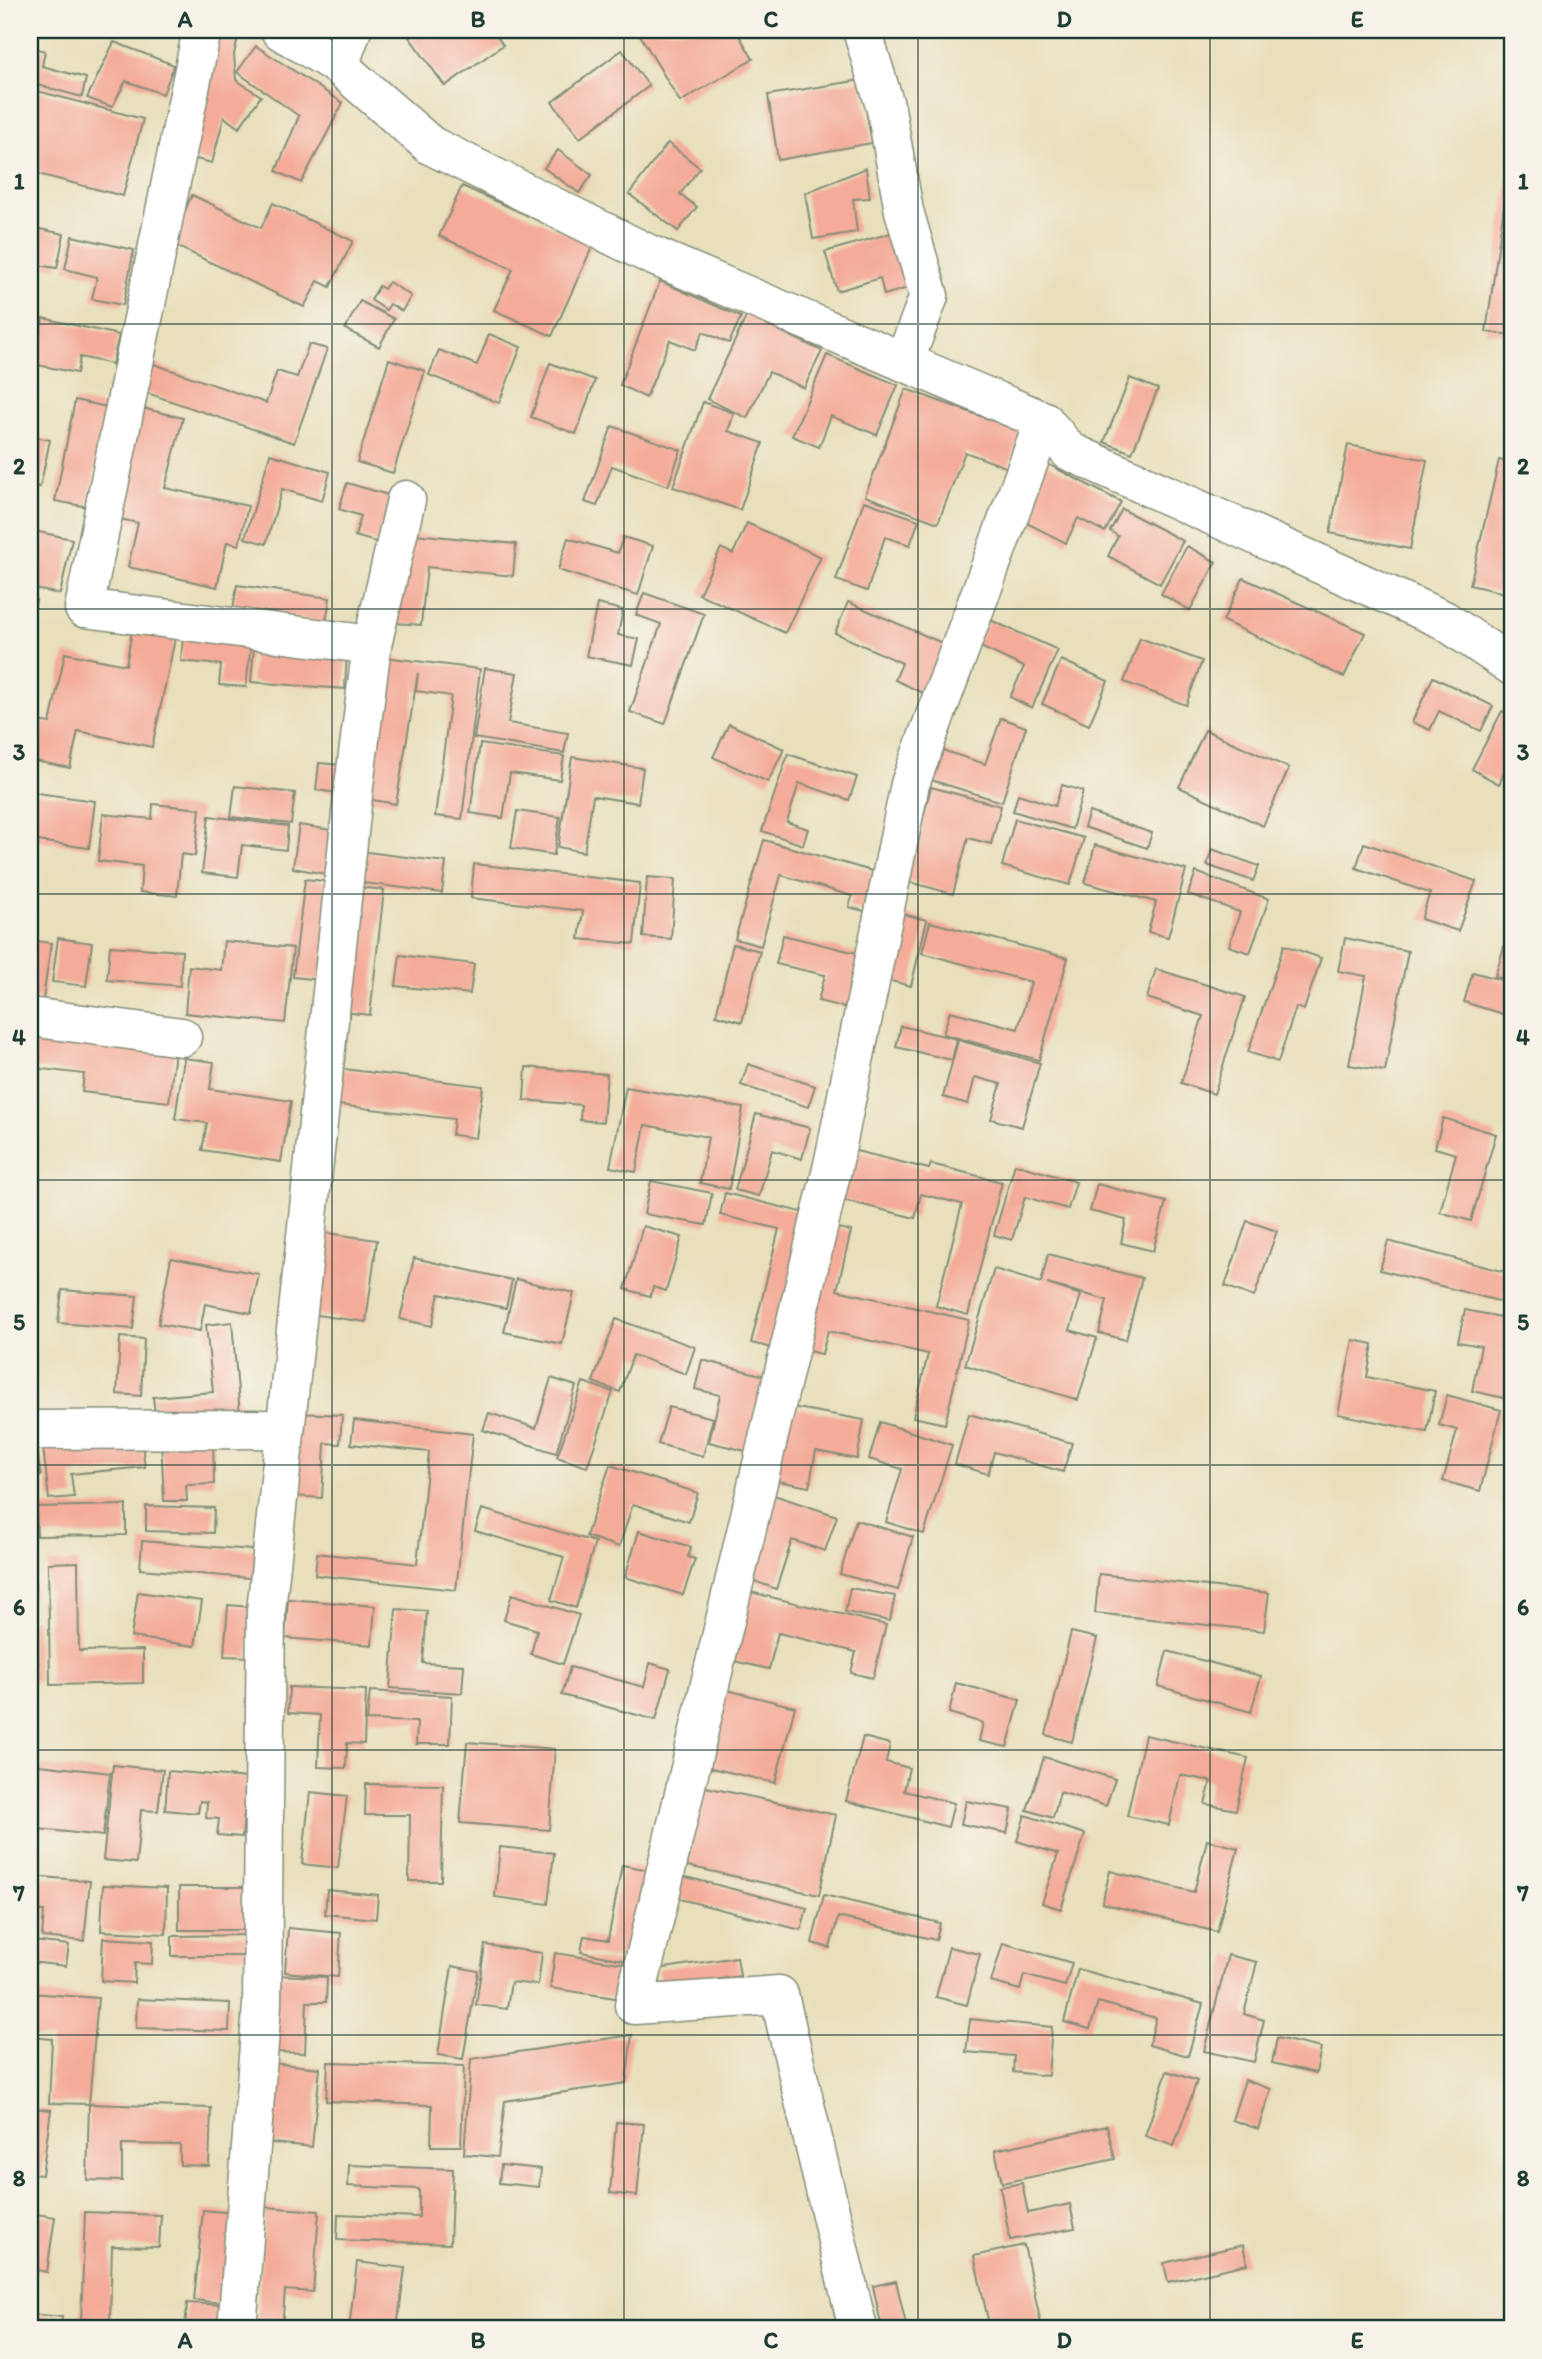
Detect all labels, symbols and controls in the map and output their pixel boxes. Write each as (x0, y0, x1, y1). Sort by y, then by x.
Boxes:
text: A (177, 5, 193, 33)
text: B (471, 5, 486, 33)
text: C (764, 5, 779, 33)
text: D (1056, 5, 1072, 33)
text: E (1351, 5, 1364, 33)
text: 1 (14, 167, 25, 195)
text: 1 (1518, 167, 1529, 195)
text: 2 (13, 452, 26, 480)
text: 2 (1517, 452, 1530, 480)
text: 3 (13, 738, 26, 766)
text: 3 (1517, 738, 1530, 766)
text: 4 (12, 1023, 26, 1051)
text: 4 (1516, 1023, 1530, 1051)
text: 5 (13, 1308, 25, 1336)
text: 5 (1517, 1308, 1529, 1336)
text: 6 (13, 1593, 25, 1621)
text: 6 (1517, 1593, 1529, 1621)
text: 7 (12, 1879, 25, 1907)
text: 7 (1516, 1879, 1529, 1907)
text: 8 (13, 2164, 26, 2192)
text: 8 (1517, 2164, 1530, 2192)
text: A (177, 2326, 193, 2354)
text: B (471, 2326, 486, 2354)
text: C (764, 2326, 779, 2354)
text: D (1056, 2326, 1072, 2354)
text: E (1351, 2326, 1364, 2354)

